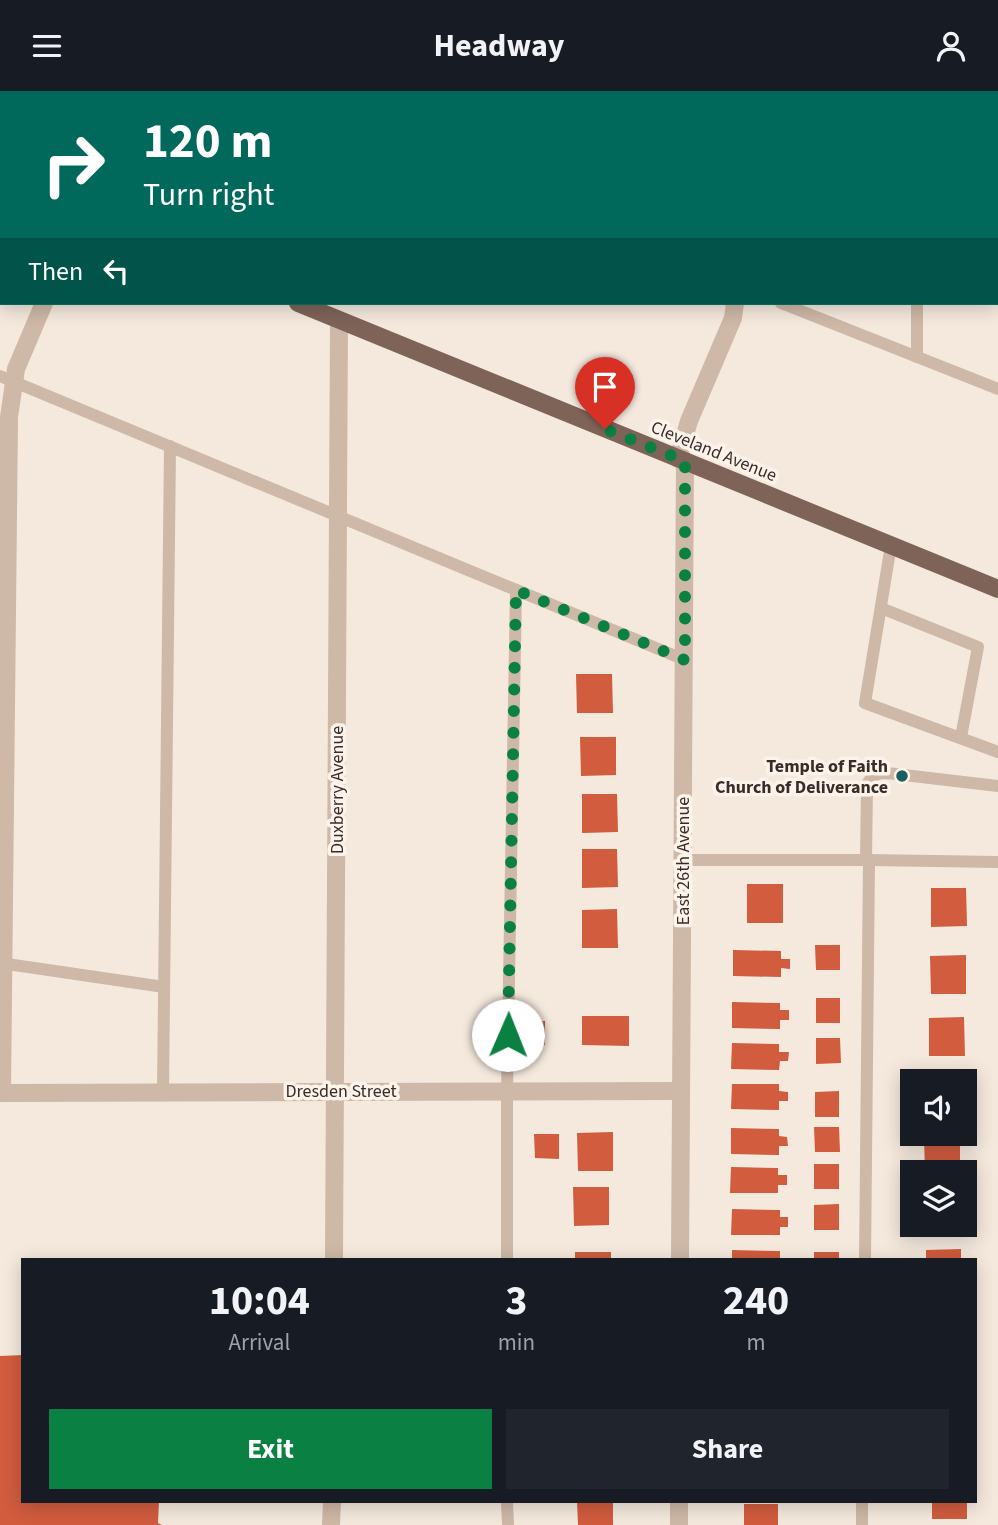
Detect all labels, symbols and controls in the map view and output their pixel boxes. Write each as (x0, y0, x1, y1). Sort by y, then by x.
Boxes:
text: Headway (433, 23, 565, 69)
icon: menu (28, 27, 66, 65)
icon: person (932, 27, 970, 65)
text: 120 m (143, 107, 272, 177)
icon: right (28, 119, 119, 210)
text: Turn right (143, 172, 274, 218)
icon: left (97, 252, 135, 290)
text: Then (28, 253, 83, 290)
pin (575, 357, 635, 429)
icon: arrive (586, 368, 624, 406)
street label: Cleveland Avenue (647, 415, 781, 488)
street label: Duxberry Avenue (325, 726, 350, 854)
place label: Temple of Faith Church of Deliverance (715, 754, 888, 800)
marker: Temple of Faith Church of Deliverance (894, 768, 910, 784)
street label: East 26th Avenue (671, 797, 696, 925)
position arrow (471, 998, 545, 1072)
map controls (900, 1069, 977, 1237)
button: sound (900, 1069, 977, 1146)
street label: Dresden Street (285, 1079, 397, 1104)
button: layers (900, 1160, 977, 1237)
text: 10:04 (209, 1271, 310, 1331)
text: 3 (505, 1271, 527, 1331)
text: 240 (723, 1271, 789, 1331)
text: Arrival (228, 1326, 290, 1359)
text: min (498, 1326, 535, 1359)
text: m (746, 1326, 766, 1359)
button: Exit (49, 1409, 492, 1489)
button: Share (506, 1409, 949, 1489)

